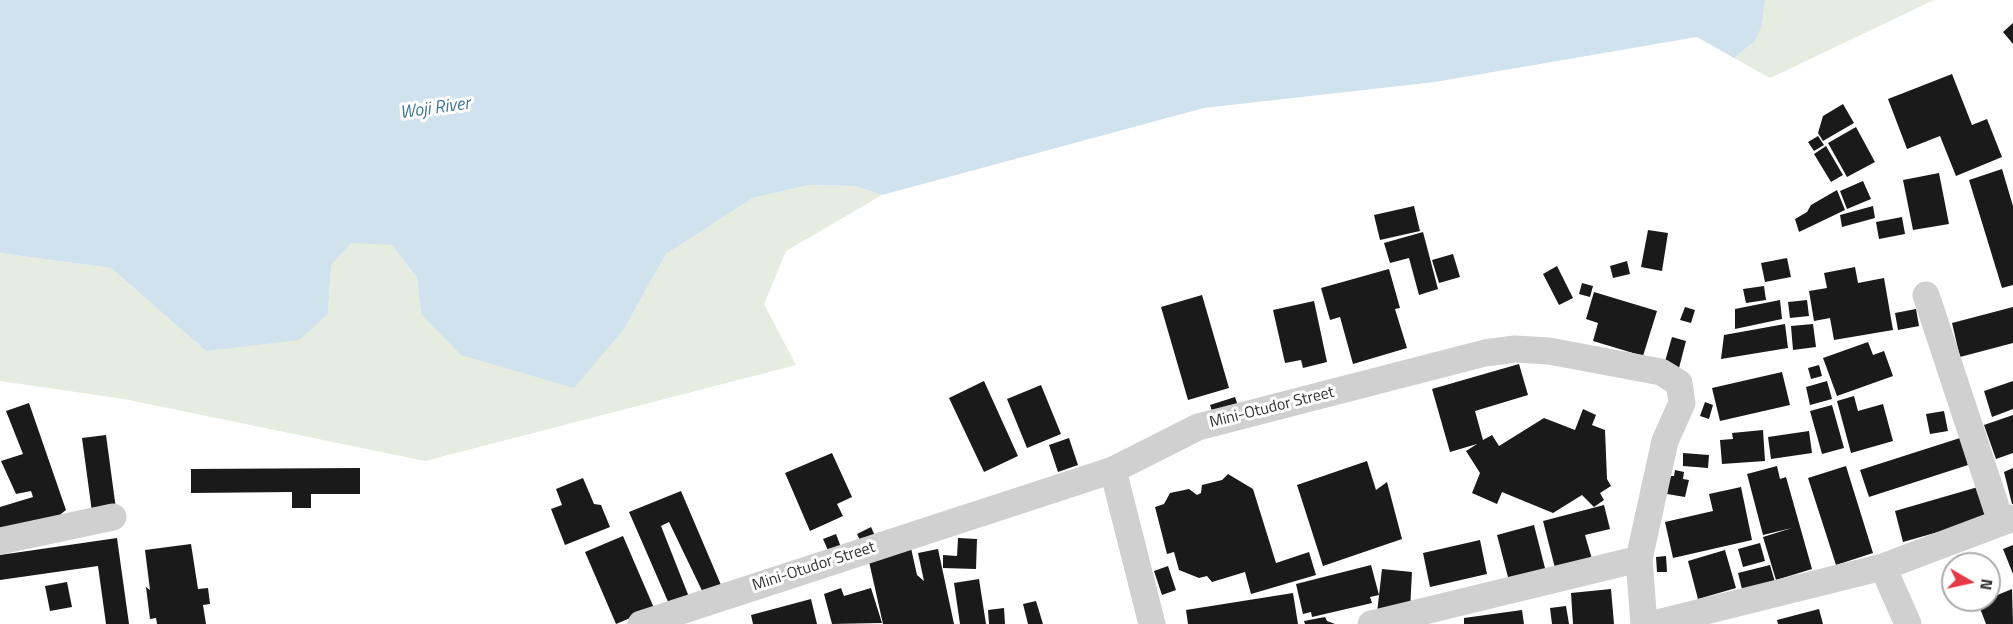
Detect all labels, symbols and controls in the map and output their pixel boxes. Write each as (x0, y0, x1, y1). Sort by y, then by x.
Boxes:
water label: Woji River (399, 93, 471, 125)
street label: Mini-Otudor Street (1208, 383, 1336, 433)
street label: Mini-Otudor Street (750, 538, 878, 596)
north arrow (1941, 552, 2001, 612)
text: N (1974, 577, 2000, 592)

